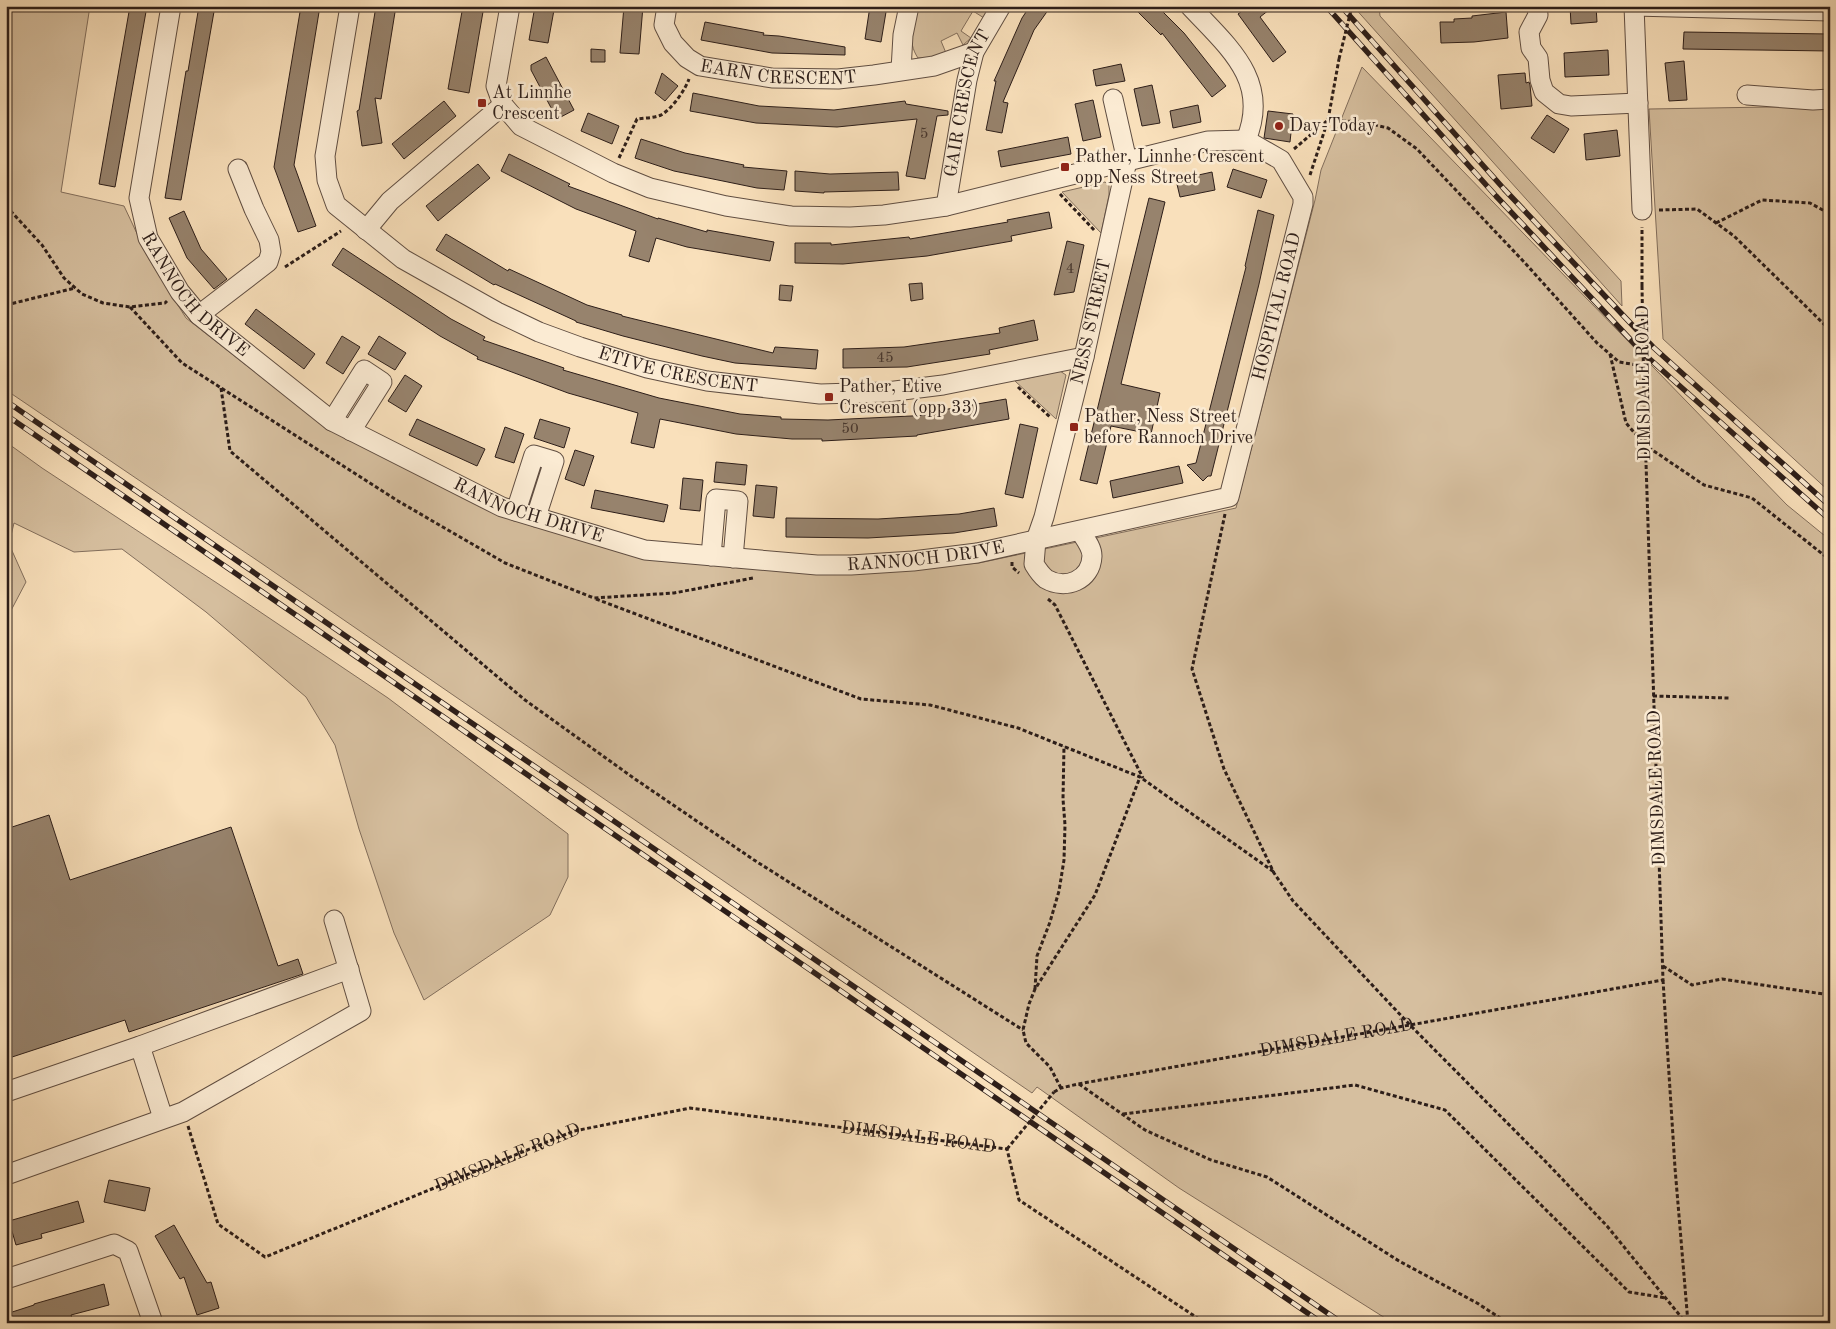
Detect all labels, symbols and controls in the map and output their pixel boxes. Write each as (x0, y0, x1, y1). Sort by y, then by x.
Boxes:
street label: GAIR CRESCENT (942, 27, 994, 178)
street label: EARN CRESCENT (698, 57, 858, 88)
place label: At Linnhe Crescent (492, 84, 572, 123)
marker: At Linnhe Crescent (476, 97, 488, 109)
place label: Day-Today (1289, 117, 1376, 135)
marker: Day-Today (1273, 120, 1285, 132)
house number: 5 (920, 127, 928, 142)
place label: Pather, Linnhe Crescent opp Ness Street (1075, 148, 1264, 187)
marker: Pather, Linnhe Crescent opp Ness Street (1059, 161, 1071, 173)
street label: RANNOCH DRIVE (138, 229, 252, 360)
street label: HOSPITAL ROAD (1250, 231, 1304, 382)
street label: NESS STREET (1068, 257, 1114, 386)
house number: 4 (1066, 262, 1074, 277)
street label: DIMSDALE ROAD (1634, 305, 1654, 461)
street label: ETIVE CRESCENT (596, 344, 759, 396)
house number: 45 (876, 351, 894, 366)
place label: Pather, Etive Crescent (opp 33) (839, 378, 979, 417)
marker: Pather, Etive Crescent (opp 33) (823, 391, 835, 403)
place label: Pather, Ness Street before Rannoch Drive (1084, 408, 1253, 447)
marker: Pather, Ness Street before Rannoch Drive (1068, 421, 1080, 433)
house number: 50 (841, 422, 859, 437)
street label: RANNOCH DRIVE (450, 475, 606, 546)
street label: RANNOCH DRIVE (846, 538, 1006, 574)
street label: DIMSDALE ROAD (1645, 710, 1669, 866)
street label: DIMSDALE ROAD (1258, 1016, 1415, 1061)
street label: DIMSDALE ROAD (840, 1119, 997, 1156)
street label: DIMSDALE ROAD (432, 1120, 583, 1196)

